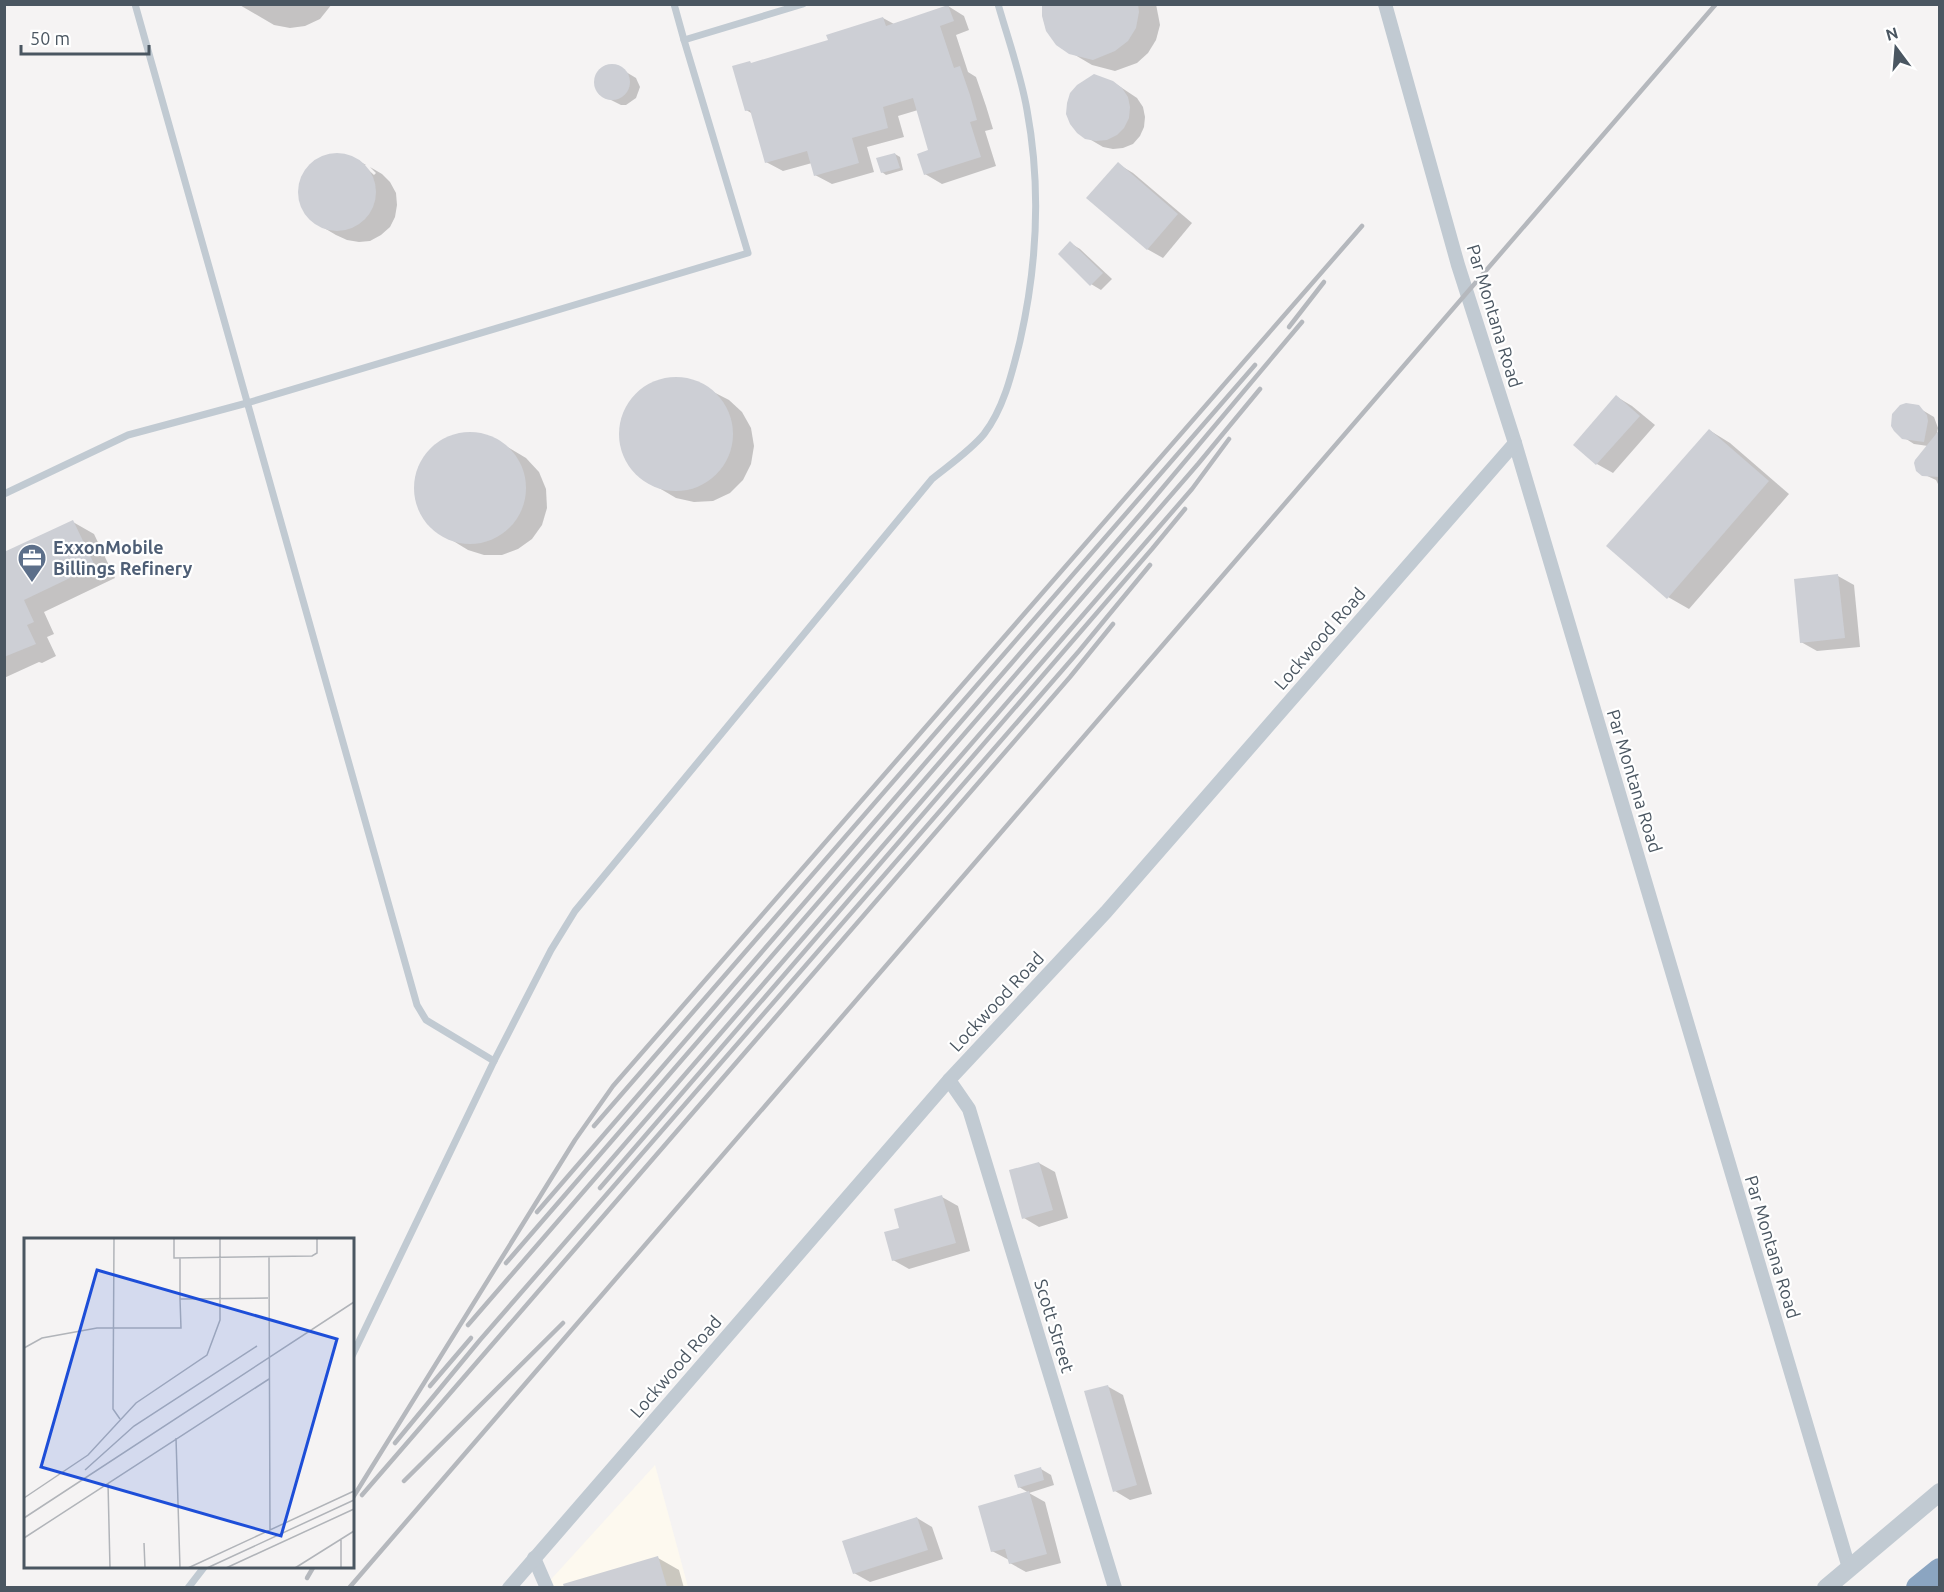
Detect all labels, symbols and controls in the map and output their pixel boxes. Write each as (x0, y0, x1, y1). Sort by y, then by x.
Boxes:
scale bar (21, 18, 148, 56)
north arrow (1866, 18, 1926, 78)
text: N (1884, 23, 1900, 44)
text: 50 m (30, 28, 70, 48)
street label: Par Montana Road (1464, 242, 1526, 390)
place label: ExxonMobile Billings Refinery (53, 537, 193, 578)
office icon: ExxonMobile Billings Refinery (16, 542, 48, 584)
street label: Lockwood Road (1270, 583, 1369, 693)
street label: Par Montana Road (1604, 707, 1666, 855)
street label: Lockwood Road (945, 948, 1047, 1055)
street label: Par Montana Road (1742, 1173, 1804, 1321)
inset map (24, 1238, 354, 1568)
street label: Scott Street (1031, 1276, 1079, 1375)
street label: Lockwood Road (626, 1311, 725, 1421)

